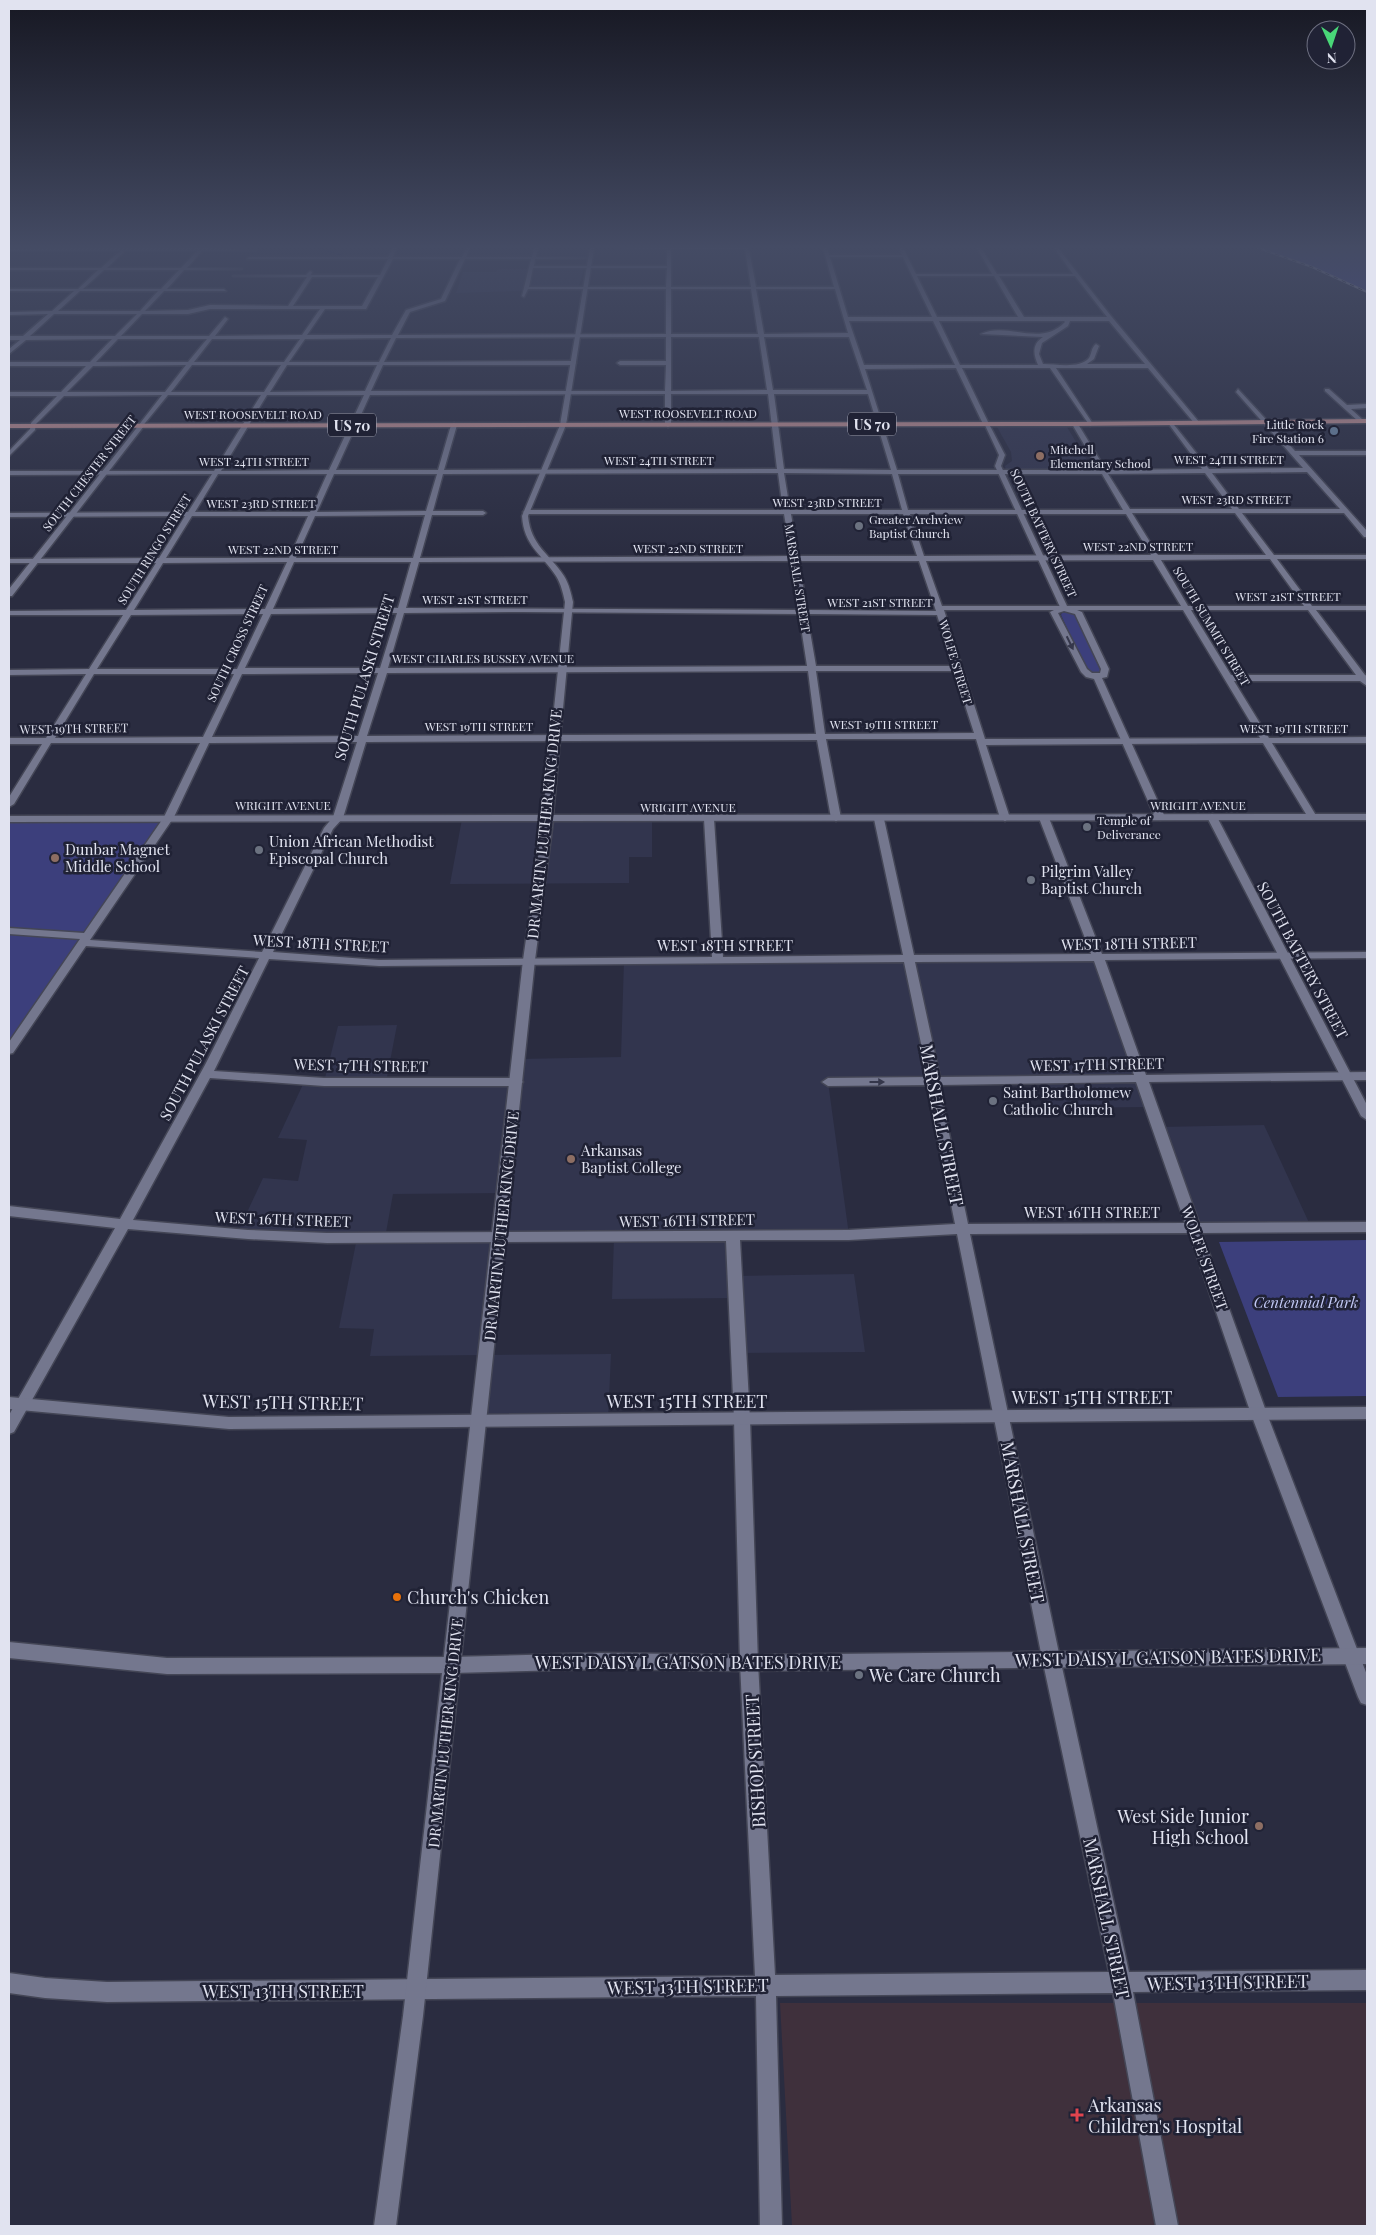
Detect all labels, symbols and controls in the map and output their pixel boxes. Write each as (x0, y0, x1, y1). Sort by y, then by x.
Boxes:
north arrow (1306, 20, 1356, 70)
text: N (1326, 49, 1337, 68)
street label: WEST ROOSEVELT ROAD (618, 405, 757, 421)
street label: WEST ROOSEVELT ROAD (183, 406, 322, 422)
street label: SOUTH CHESTER STREET (39, 411, 140, 534)
road number: US 70 (848, 412, 896, 436)
road number: US 70 (328, 414, 376, 436)
place label: Little Rock Fire Station 6 (1252, 416, 1324, 446)
marker: Little Rock Fire Station 6 (1328, 425, 1340, 437)
place label: Mitchell Elementary School (1050, 441, 1151, 471)
marker: Mitchell Elementary School (1034, 450, 1046, 462)
street label: WEST 24TH STREET (1173, 451, 1284, 467)
street label: WEST 24TH STREET (603, 452, 714, 468)
street label: WEST 24TH STREET (198, 453, 309, 469)
street label: SOUTH BATTERY STREET (1007, 466, 1081, 600)
street label: SOUTH RINGO STREET (113, 490, 195, 607)
street label: WEST 23RD STREET (1180, 491, 1291, 507)
street label: WEST 23RD STREET (771, 494, 882, 510)
street label: WEST 23RD STREET (205, 495, 316, 511)
place label: Greater Archview Baptist Church (869, 511, 963, 541)
marker: Greater Archview Baptist Church (853, 520, 865, 532)
street label: MARSHALL STREET (782, 523, 815, 634)
street label: WEST 22ND STREET (1082, 538, 1194, 554)
street label: WEST 22ND STREET (632, 540, 744, 556)
street label: WEST 22ND STREET (227, 541, 339, 557)
street label: SOUTH SUMMIT STREET (1170, 563, 1254, 689)
street label: SOUTH CROSS STREET (203, 581, 271, 704)
street label: WEST 21ST STREET (1234, 588, 1341, 604)
street label: WEST 21ST STREET (421, 591, 528, 607)
street label: SOUTH PULASKI STREET (329, 592, 399, 762)
street label: WEST 21ST STREET (826, 594, 933, 610)
street label: WOLFE STREET (935, 617, 977, 707)
one-way arrow (1066, 636, 1074, 650)
street label: WEST CHARLES BUSSEY AVENUE (391, 650, 574, 666)
street label: DR MARTIN LUTHER KING DRIVE (522, 708, 566, 940)
street label: WEST 19TH STREET (829, 716, 939, 732)
street label: WEST 19TH STREET (424, 718, 534, 734)
street label: WEST 19TH STREET (19, 719, 129, 737)
street label: WEST 19TH STREET (1239, 720, 1349, 736)
street label: WRIGHT AVENUE (234, 797, 331, 813)
street label: WRIGHT AVENUE (1149, 797, 1246, 813)
street label: WRIGHT AVENUE (639, 799, 736, 815)
place label: Temple of Deliverance (1097, 812, 1161, 842)
marker: Temple of Deliverance (1081, 821, 1093, 833)
place label: Union African Methodist Episcopal Church (269, 831, 434, 868)
place label: Dunbar Magnet Middle School (65, 839, 170, 876)
marker: Union African Methodist Episcopal Church (253, 844, 265, 856)
marker: Dunbar Magnet Middle School (49, 852, 61, 864)
place label: Pilgrim Valley Baptist Church (1041, 861, 1142, 898)
marker: Pilgrim Valley Baptist Church (1025, 874, 1037, 886)
street label: SOUTH BATTERY STREET (1253, 878, 1353, 1042)
street label: WEST 18TH STREET (252, 929, 389, 957)
street label: WEST 18TH STREET (1060, 932, 1197, 954)
street label: WEST 18TH STREET (656, 935, 793, 955)
street label: SOUTH PULASKI STREET (155, 962, 253, 1124)
street label: MARSHALL STREET (915, 1042, 969, 1208)
street label: WEST 17TH STREET (1029, 1053, 1164, 1075)
street label: WEST 17TH STREET (293, 1054, 428, 1076)
one-way arrow (869, 1078, 885, 1086)
place label: Saint Bartholomew Catholic Church (1003, 1082, 1132, 1119)
marker: Saint Bartholomew Catholic Church (987, 1095, 999, 1107)
street label: DR MARTIN LUTHER KING DRIVE (479, 1110, 523, 1342)
place label: Arkansas Baptist College (580, 1140, 682, 1177)
marker: Arkansas Baptist College (565, 1153, 577, 1165)
street label: WEST 16TH STREET (1023, 1202, 1160, 1222)
street label: WOLFE STREET (1177, 1202, 1233, 1313)
street label: WEST 16TH STREET (214, 1207, 351, 1231)
street label: WEST 16TH STREET (618, 1209, 755, 1231)
park label: Centennial Park (1254, 1292, 1358, 1312)
street label: WEST 15TH STREET (1010, 1385, 1173, 1409)
street label: WEST 15TH STREET (201, 1389, 364, 1415)
street label: WEST 15TH STREET (605, 1389, 768, 1413)
street label: MARSHALL STREET (996, 1439, 1050, 1605)
place label: Church's Chicken (407, 1585, 549, 1609)
marker: Church's Chicken (391, 1591, 403, 1603)
street label: DR MARTIN LUTHER KING DRIVE (423, 1617, 467, 1849)
street label: WEST DAISY L GATSON BATES DRIVE (1014, 1642, 1321, 1672)
street label: WEST DAISY L GATSON BATES DRIVE (534, 1650, 841, 1674)
place label: We Care Church (868, 1663, 1001, 1687)
marker: We Care Church (853, 1669, 865, 1681)
street label: BISHOP STREET (740, 1694, 770, 1828)
place label: West Side Junior High School (1116, 1804, 1249, 1849)
marker: West Side Junior High School (1253, 1820, 1265, 1832)
street label: MARSHALL STREET (1078, 1835, 1136, 2001)
street label: WEST 13TH STREET (1146, 1969, 1309, 1995)
street label: WEST 13TH STREET (606, 1973, 769, 1999)
street label: WEST 13TH STREET (201, 1979, 364, 2003)
place label: Arkansas Children's Hospital (1087, 2093, 1242, 2138)
marker: Arkansas Children's Hospital (1070, 2108, 1084, 2122)

